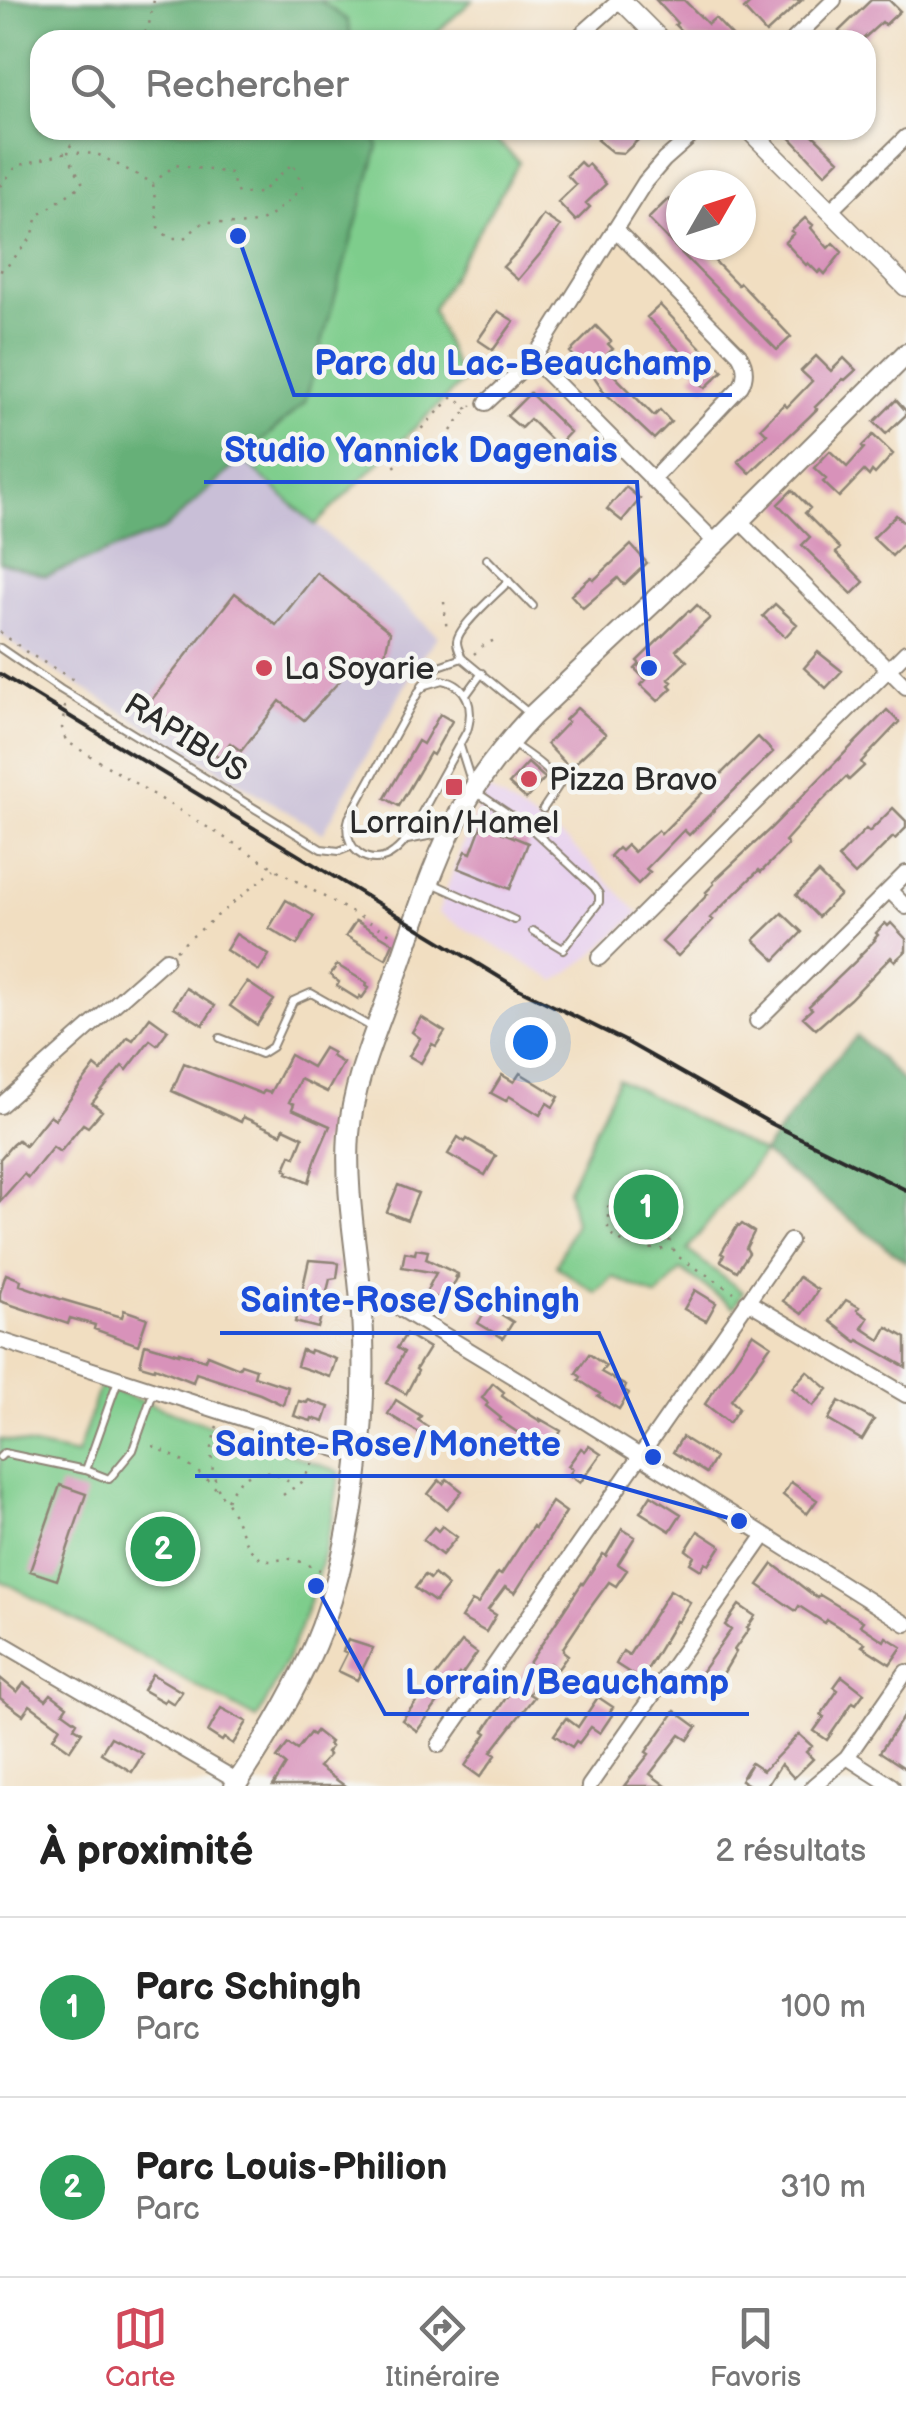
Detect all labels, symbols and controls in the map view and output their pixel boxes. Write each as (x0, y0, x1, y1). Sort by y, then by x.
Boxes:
search box (30, 30, 876, 140)
icon: search (65, 58, 120, 113)
text: Rechercher (145, 63, 349, 108)
north arrow (666, 170, 756, 260)
callout: Parc du Lac-Beauchamp (294, 330, 732, 395)
text: Parc du Lac-Beauchamp (314, 343, 712, 386)
callout: Studio Yannick Dagenais (204, 417, 637, 482)
text: Studio Yannick Dagenais (224, 430, 618, 473)
place label: La Soyarie (284, 650, 434, 689)
marker: La Soyarie (253, 657, 275, 679)
street label: RAPIBUS (117, 685, 254, 791)
place label: Pizza Bravo (549, 761, 718, 800)
marker: Pizza Bravo (518, 768, 540, 790)
marker: Lorrain/Hamel (443, 776, 465, 798)
place label: Lorrain/Hamel (349, 804, 559, 843)
your location (505, 1017, 556, 1068)
pin: 1 (614, 1170, 678, 1244)
callout: Sainte-Rose/Schingh (220, 1268, 599, 1333)
text: Sainte-Rose/Schingh (240, 1280, 580, 1323)
callout: Sainte-Rose/Monette (195, 1411, 581, 1476)
text: Sainte-Rose/Monette (215, 1424, 561, 1467)
pin: 2 (130, 1512, 196, 1586)
callout: Lorrain/Beauchamp (385, 1649, 749, 1714)
text: Lorrain/Beauchamp (405, 1662, 729, 1705)
text: À proximité (40, 1826, 253, 1877)
text: 2 résultats (715, 1832, 866, 1871)
text: Parc Schingh (135, 1965, 362, 2010)
text: 1 (66, 1988, 79, 2027)
text: 100 m (781, 1988, 866, 2027)
text: Parc (135, 2010, 200, 2049)
text: Parc Louis-Philion (135, 2145, 448, 2190)
text: 2 (63, 2168, 82, 2207)
text: 310 m (780, 2168, 866, 2207)
text: Parc (135, 2190, 200, 2229)
tab: Carte (105, 2301, 175, 2394)
tab: Itinéraire (385, 2301, 500, 2394)
tab: Favoris (710, 2301, 801, 2394)

